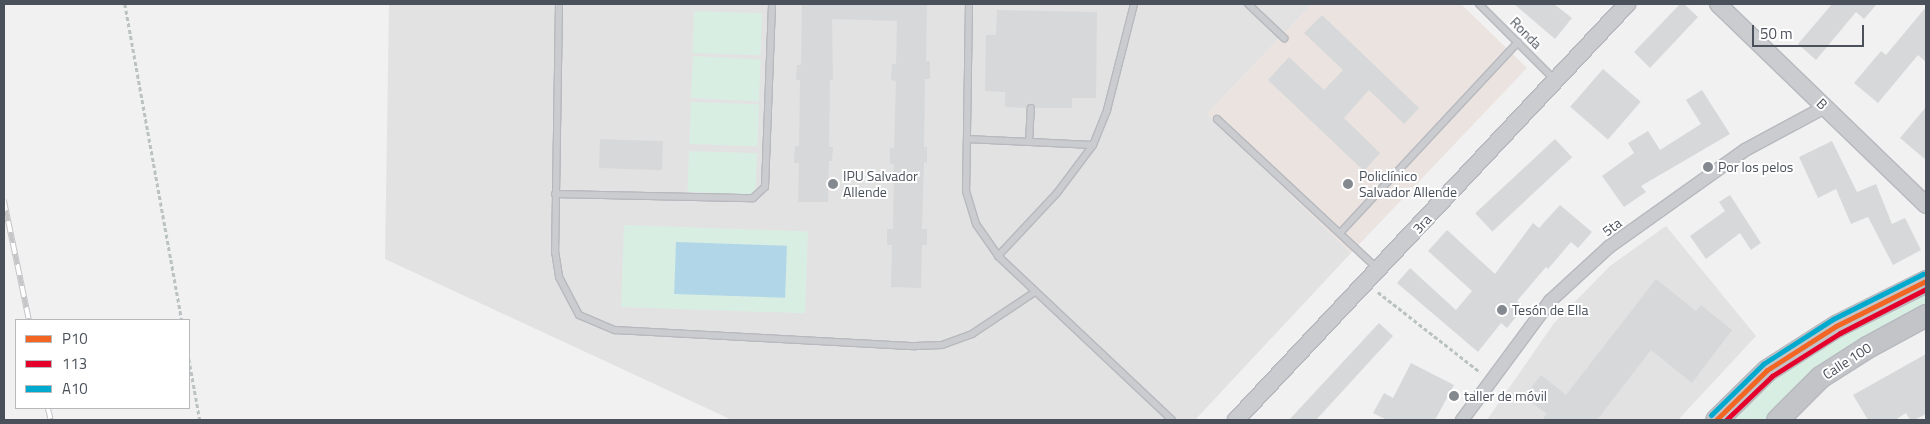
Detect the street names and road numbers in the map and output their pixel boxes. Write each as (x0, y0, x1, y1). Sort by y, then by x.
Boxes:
street label: Ronda (1507, 14, 1545, 52)
street label: B (1813, 95, 1831, 113)
street label: 3ra (1409, 211, 1435, 237)
street label: 5ta (1599, 214, 1625, 240)
street label: Calle 100 (1819, 339, 1875, 383)

